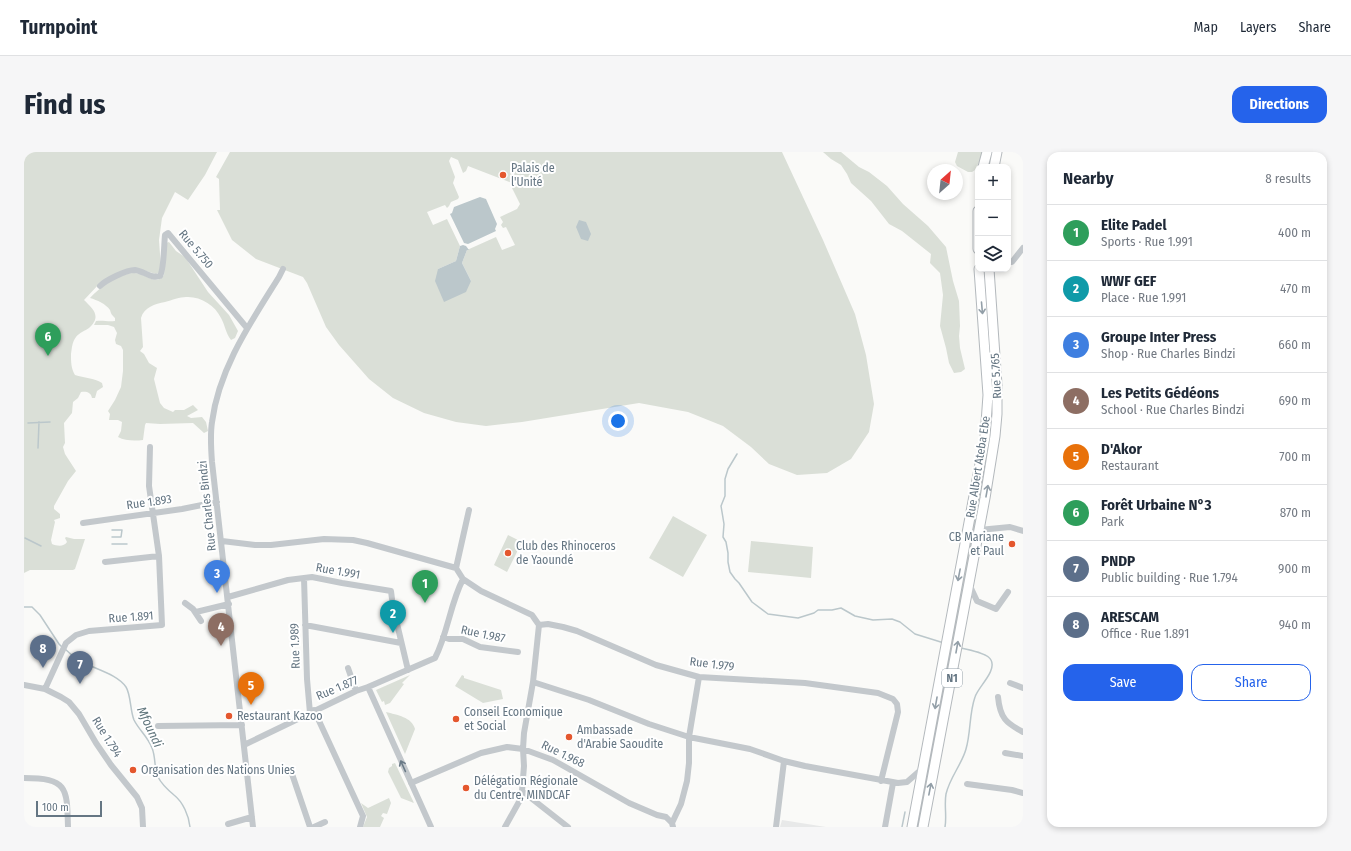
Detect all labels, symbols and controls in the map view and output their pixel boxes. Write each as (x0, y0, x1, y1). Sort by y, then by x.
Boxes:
text: Turnpoint (20, 16, 97, 39)
text: Map (1194, 19, 1218, 36)
text: Layers (1240, 19, 1276, 36)
text: Share (1298, 19, 1331, 36)
button: Directions (1232, 86, 1327, 123)
text: Find us (24, 88, 106, 121)
place label: Palais de l'Unité (511, 161, 555, 189)
north arrow (927, 164, 963, 200)
map controls (975, 164, 1011, 272)
button: + (975, 164, 1011, 200)
text: Nearby (1063, 168, 1114, 189)
marker: Palais de l'Unité (498, 170, 508, 180)
text: 8 results (1265, 171, 1311, 186)
button: − (975, 200, 1011, 236)
text: Elite Padel (1101, 216, 1166, 234)
text: 1 (1073, 225, 1079, 240)
text: 400 m (1278, 225, 1311, 240)
street label: Rue 5.750 (176, 227, 216, 271)
text: Sports · Rue 1.991 (1101, 234, 1193, 249)
button: layers (975, 236, 1011, 272)
text: WWF GEF (1101, 272, 1156, 290)
text: 2 (1073, 281, 1079, 296)
text: 470 m (1280, 281, 1311, 296)
text: Place · Rue 1.991 (1101, 290, 1186, 305)
one-way arrow (978, 301, 986, 314)
pin: 6 (35, 323, 61, 356)
text: Groupe Inter Press (1101, 328, 1216, 346)
text: 3 (1073, 337, 1079, 352)
text: 660 m (1278, 337, 1311, 352)
text: Shop · Rue Charles Bindzi (1101, 346, 1236, 361)
street label: Rue 5.765 (988, 352, 1004, 399)
text: Les Petits Gédéons (1101, 384, 1219, 402)
text: 4 (1073, 393, 1079, 408)
text: 690 m (1279, 393, 1311, 408)
text: School · Rue Charles Bindzi (1101, 402, 1244, 417)
your location (608, 411, 628, 431)
street label: Rue Albert Ateba Ebe (963, 415, 993, 519)
text: D'Akor (1101, 440, 1142, 458)
text: 5 (1073, 449, 1079, 464)
text: 700 m (1279, 449, 1311, 464)
text: Restaurant (1101, 458, 1159, 473)
street label: Rue Charles Bindzi (195, 460, 219, 552)
one-way arrow (983, 485, 991, 498)
street label: Rue 1.893 (125, 492, 173, 512)
text: Forêt Urbaine N°3 (1101, 496, 1212, 514)
text: 6 (1073, 505, 1079, 520)
text: 870 m (1280, 505, 1311, 520)
text: Park (1101, 514, 1124, 529)
place label: CB Mariane et Paul (949, 530, 1004, 558)
place label: Club des Rhinoceros de Yaoundé (516, 539, 616, 567)
marker: CB Mariane et Paul (1007, 539, 1017, 549)
marker: Club des Rhinoceros de Yaoundé (503, 548, 513, 558)
text: PNDP (1101, 552, 1135, 570)
pin: 3 (204, 560, 230, 593)
street label: Rue 1.991 (315, 560, 361, 582)
text: 7 (1073, 561, 1079, 576)
text: 900 m (1278, 561, 1311, 576)
one-way arrow (955, 568, 963, 581)
pin: 1 (412, 570, 438, 603)
text: Public building · Rue 1.794 (1101, 570, 1238, 585)
pin: 2 (380, 600, 406, 633)
street label: Rue 1.891 (108, 608, 154, 626)
text: ARESCAM (1101, 608, 1159, 626)
pin: 4 (208, 613, 234, 646)
text: 8 (1073, 617, 1079, 632)
text: 940 m (1279, 617, 1311, 632)
street label: Rue 1.987 (460, 622, 507, 646)
street label: Rue 1.989 (287, 623, 303, 669)
text: Office · Rue 1.891 (1101, 626, 1189, 641)
pin: 8 (30, 635, 56, 668)
one-way arrow (954, 641, 962, 654)
pin: 7 (67, 651, 93, 684)
street label: Rue 1.979 (689, 654, 735, 674)
button: Save (1063, 664, 1183, 701)
button: Share (1191, 664, 1311, 701)
road number: N1 (942, 669, 962, 687)
pin: 5 (238, 672, 264, 705)
street label: Rue 1.877 (314, 673, 360, 703)
one-way arrow (932, 696, 940, 709)
water label: Mfoundi (134, 704, 166, 751)
place label: Conseil Economique et Social (464, 705, 563, 733)
place label: Restaurant Kazoo (237, 709, 323, 723)
marker: Restaurant Kazoo (224, 711, 234, 721)
street label: Rue 1.794 (89, 714, 125, 760)
marker: Conseil Economique et Social (451, 714, 461, 724)
place label: Ambassade d'Arabie Saoudite (577, 723, 663, 751)
marker: Ambassade d'Arabie Saoudite (564, 732, 574, 742)
street label: Rue 1.968 (539, 738, 587, 770)
one-way arrow (399, 761, 406, 773)
place label: Organisation des Nations Unies (141, 763, 295, 777)
marker: Organisation des Nations Unies (128, 765, 138, 775)
place label: Délégation Régionale du Centre, MINDCAF (474, 774, 578, 802)
marker: Délégation Régionale du Centre, MINDCAF (461, 783, 471, 793)
one-way arrow (927, 783, 935, 796)
scale bar (36, 799, 102, 818)
text: 100 m (42, 801, 69, 814)

